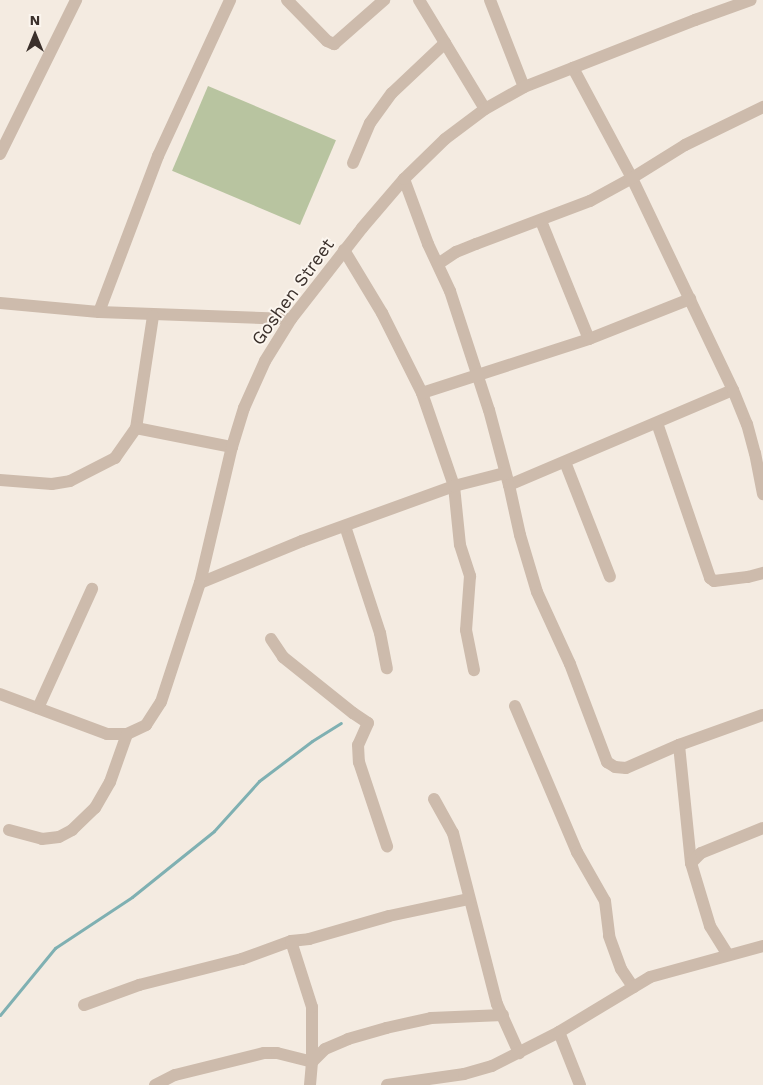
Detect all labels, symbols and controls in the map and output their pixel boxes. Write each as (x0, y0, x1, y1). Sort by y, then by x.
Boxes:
north arrow (10, 10, 60, 60)
text: N (30, 12, 40, 28)
street label: Goshen Street (247, 235, 339, 349)

